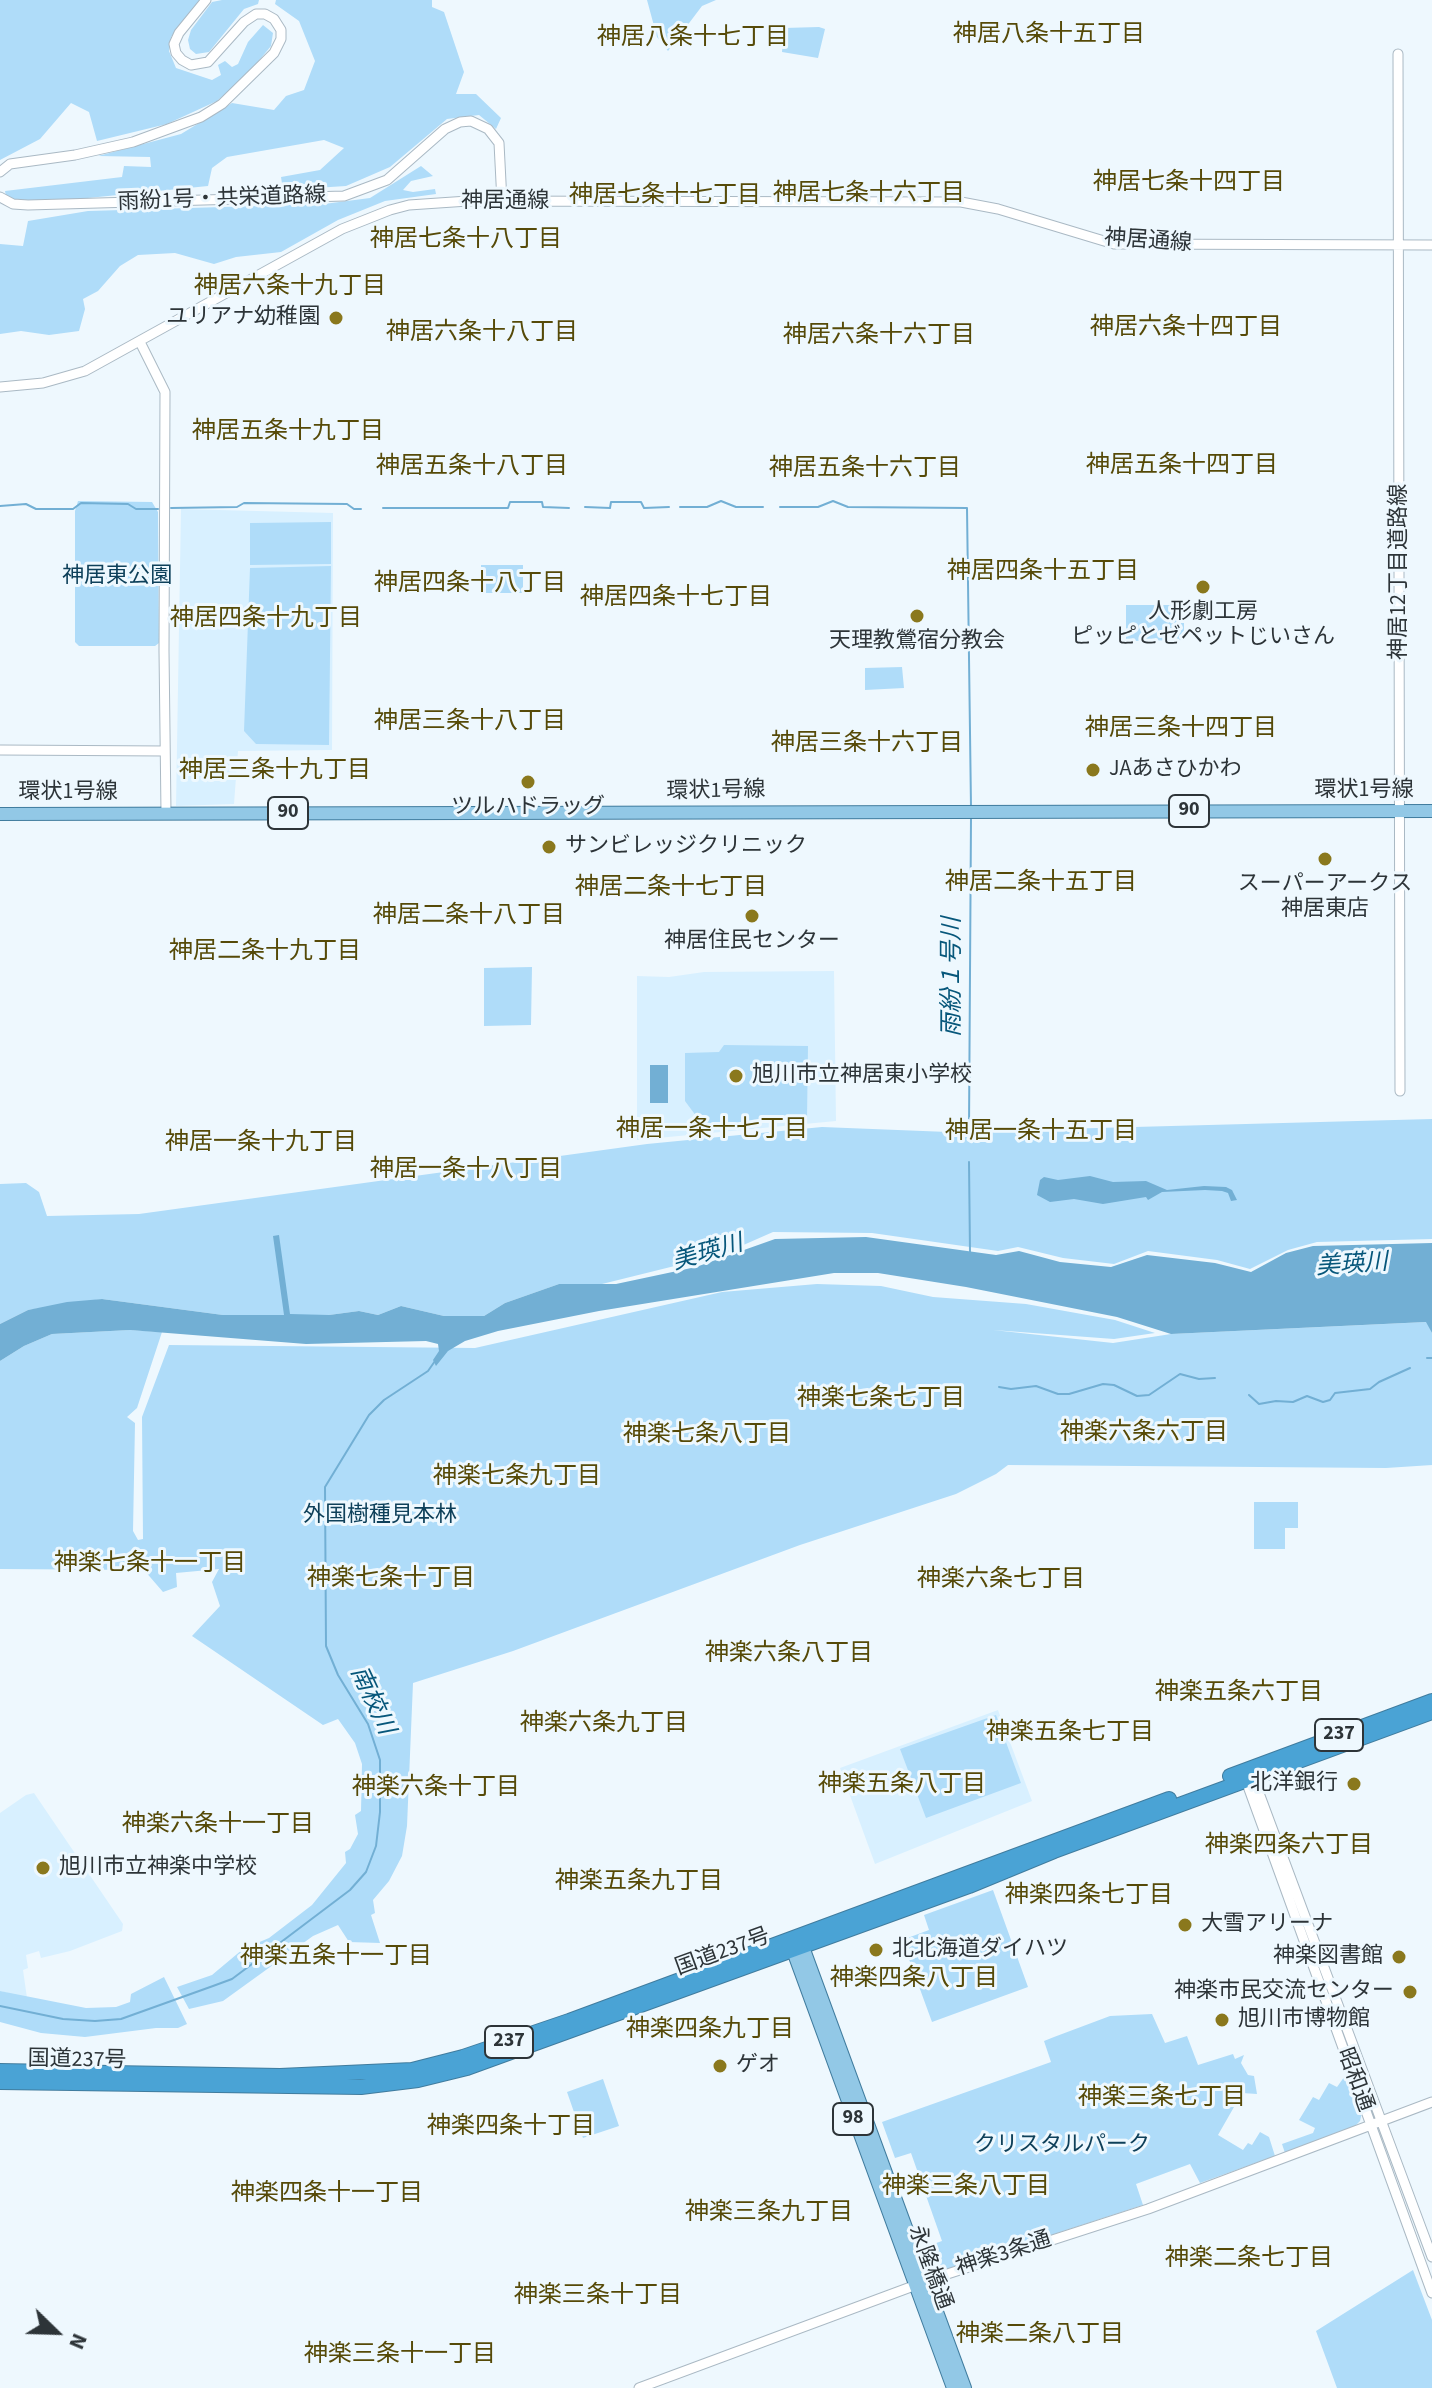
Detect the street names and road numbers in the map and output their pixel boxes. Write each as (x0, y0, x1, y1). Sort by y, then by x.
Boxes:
street label: 雨紛1号・共栄道路線 (117, 183, 327, 217)
street label: 神居通線 (461, 189, 549, 215)
street label: 神居通線 (1103, 226, 1193, 258)
street label: 神居12丁目道路線 (1387, 484, 1413, 660)
street label: 環状1号線 (666, 778, 766, 806)
street label: 環状1号線 (1315, 778, 1413, 804)
street label: 環状1号線 (19, 780, 117, 806)
road number: 90 (1169, 795, 1209, 827)
road number: 90 (268, 797, 308, 829)
road number: 237 (1315, 1719, 1363, 1751)
street label: 国道237号 (672, 1924, 774, 1982)
road number: 237 (485, 2026, 533, 2058)
street label: 昭和通 (1330, 2044, 1378, 2116)
street label: 国道237号 (27, 2047, 127, 2075)
road number: 98 (833, 2103, 873, 2135)
street label: 永隆橋通 (902, 2222, 956, 2314)
street label: 神楽3条通 (953, 2227, 1055, 2283)

